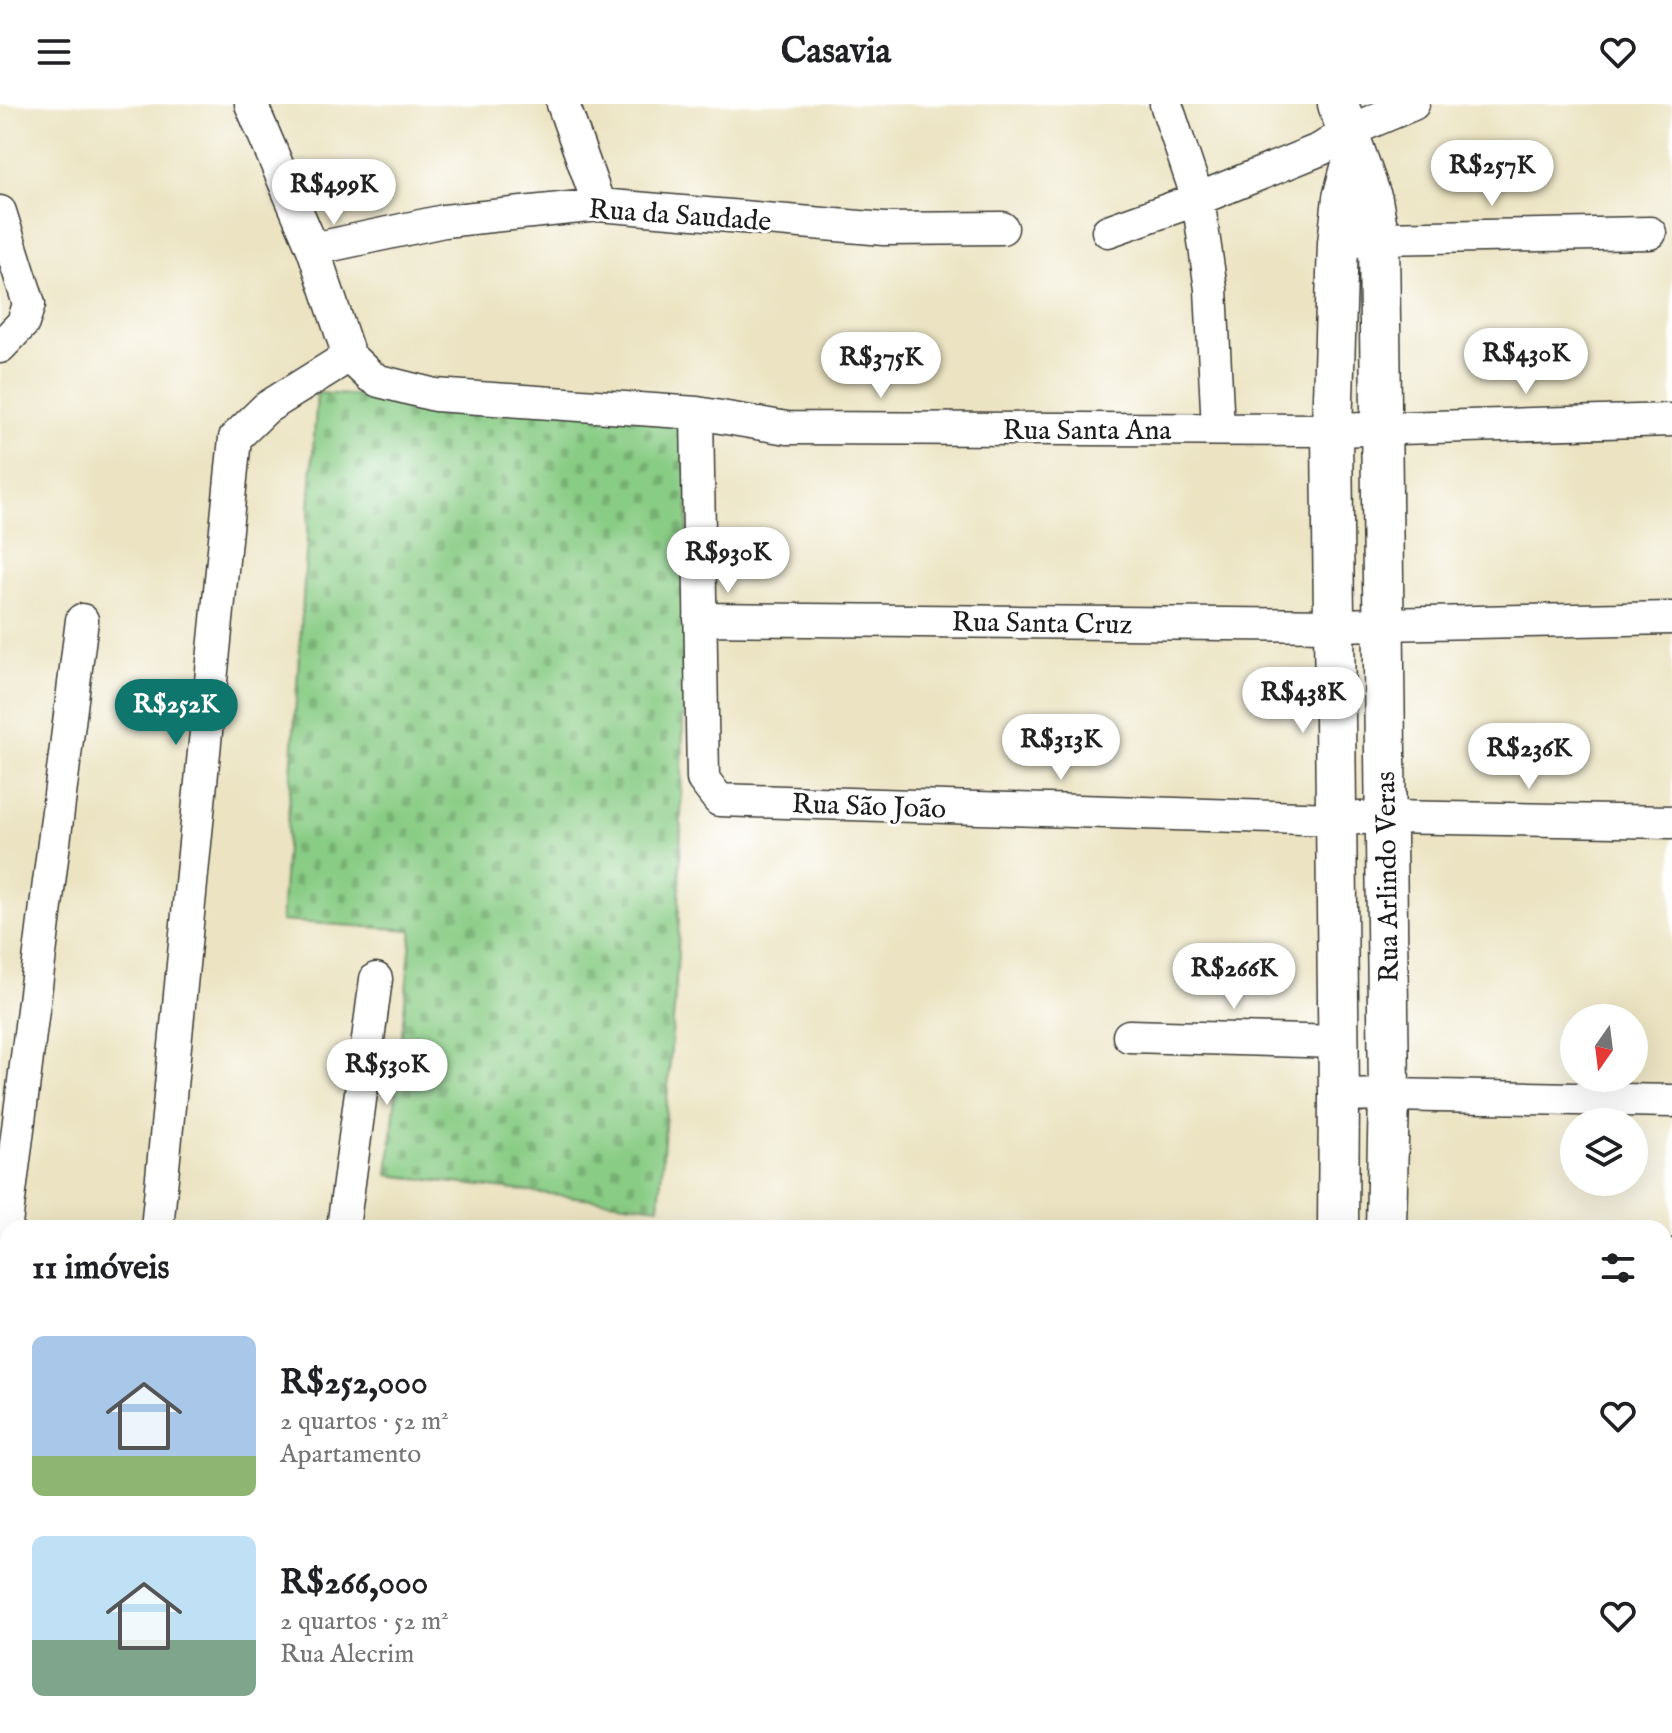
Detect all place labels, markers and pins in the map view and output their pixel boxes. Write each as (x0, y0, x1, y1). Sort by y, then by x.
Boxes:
pin: R$257K (1427, 140, 1557, 208)
pin: R$499K (269, 159, 399, 227)
pin: R$430K (1461, 328, 1591, 396)
pin: R$375K (816, 332, 946, 400)
pin: R$930K (663, 527, 793, 595)
pin: R$438K (1238, 667, 1368, 735)
pin: R$252K (111, 679, 241, 747)
pin: R$313K (996, 714, 1126, 782)
pin: R$236K (1464, 723, 1594, 791)
pin: R$266K (1169, 943, 1299, 1011)
pin: R$530K (322, 1039, 452, 1107)

